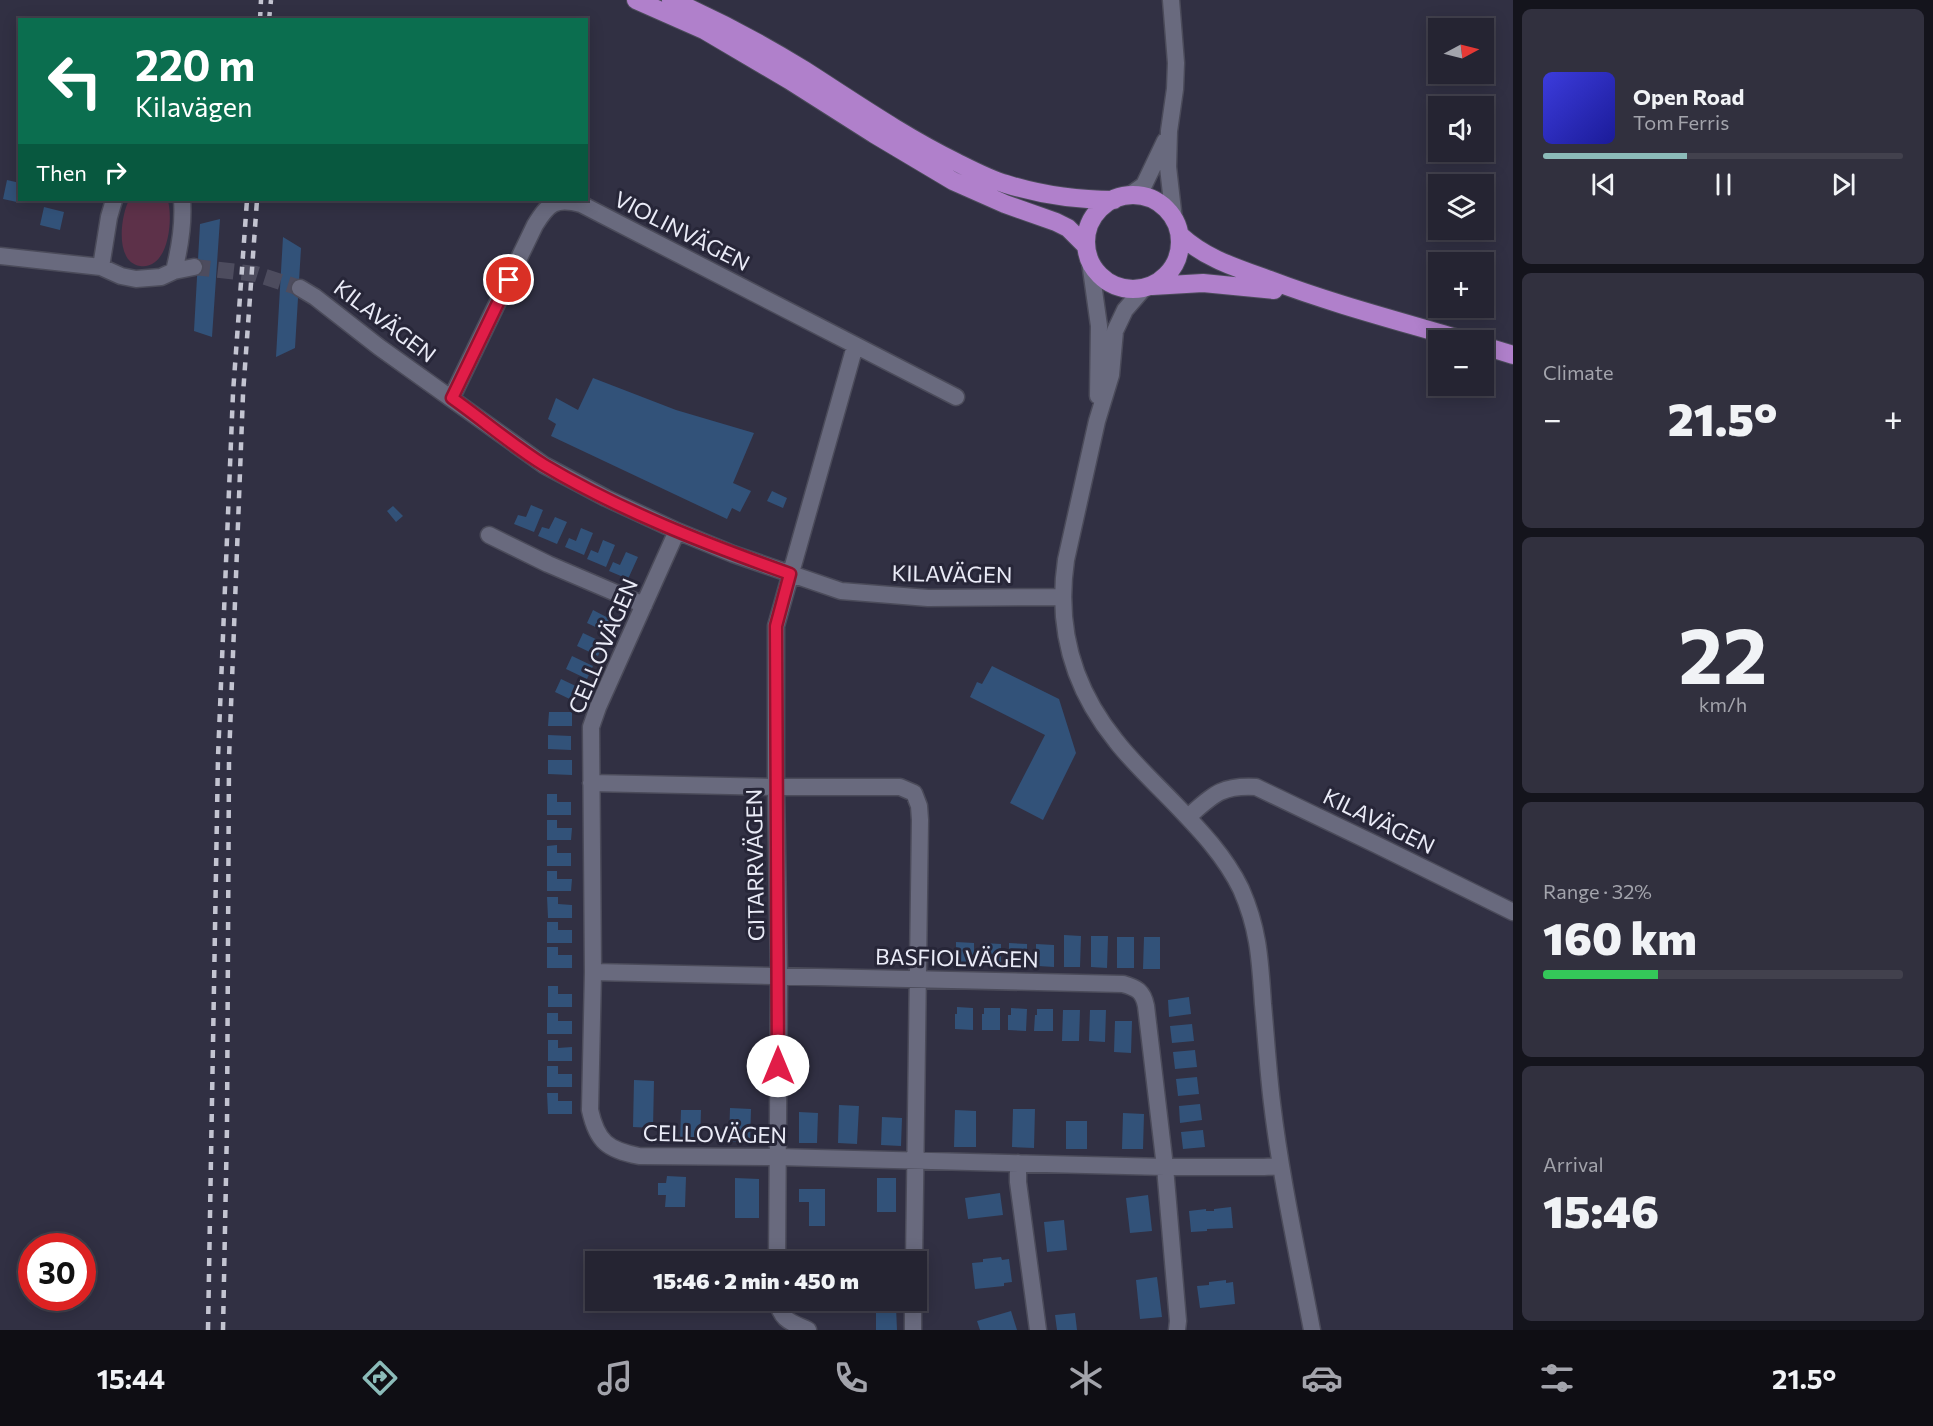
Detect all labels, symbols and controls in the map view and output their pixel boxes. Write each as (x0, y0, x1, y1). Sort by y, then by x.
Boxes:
north arrow (1428, 18, 1494, 84)
map controls (1428, 18, 1494, 396)
text: 220 m (135, 38, 255, 90)
icon: left (36, 42, 114, 120)
text: Open Road (1633, 83, 1744, 110)
text: Kilavägen (135, 90, 252, 123)
button: sound (1428, 96, 1494, 162)
text: Tom Ferris (1633, 110, 1729, 134)
icon: right (99, 156, 132, 189)
text: Then (36, 159, 87, 186)
icon: previous (1587, 168, 1620, 201)
icon: pause (1707, 168, 1740, 201)
icon: next (1827, 168, 1860, 201)
button: layers (1428, 174, 1494, 240)
street label: VIOLINVÄGEN (610, 185, 754, 276)
button: + (1428, 252, 1494, 318)
pin (483, 254, 534, 305)
icon: arrive (492, 263, 525, 296)
street label: KILAVÄGEN (329, 273, 442, 368)
button: − (1428, 330, 1494, 396)
text: Climate (1543, 360, 1613, 384)
text: 21.5° (1668, 390, 1778, 445)
text: − (1543, 397, 1562, 438)
text: + (1884, 397, 1903, 438)
street label: KILAVÄGEN (891, 559, 1013, 588)
street label: CELLOVÄGEN (562, 574, 643, 717)
text: 22 (1679, 605, 1767, 700)
text: km/h (1699, 692, 1747, 716)
street label: KILAVÄGEN (1319, 782, 1439, 859)
street label: GITARRVÄGEN (740, 789, 769, 941)
text: Range · 32% (1543, 879, 1652, 903)
text: 160 km (1543, 909, 1697, 964)
street label: BASFIOLVÄGEN (875, 943, 1039, 972)
position arrow (746, 1034, 810, 1098)
street label: CELLOVÄGEN (643, 1119, 787, 1148)
text: Arrival (1543, 1152, 1604, 1176)
text: 15:46 (1543, 1182, 1659, 1237)
speed limit sign: 30 (18, 1233, 96, 1311)
text: 15:46 · 2 min · 450 m (653, 1267, 859, 1294)
icon: directions (359, 1357, 401, 1399)
icon: music (594, 1357, 636, 1399)
icon: phone (830, 1357, 872, 1399)
icon: climate (1065, 1357, 1107, 1399)
icon: car (1301, 1357, 1343, 1399)
icon: filters (1536, 1357, 1578, 1399)
text: 15:44 (97, 1362, 165, 1395)
text: 21.5° (1772, 1362, 1836, 1395)

